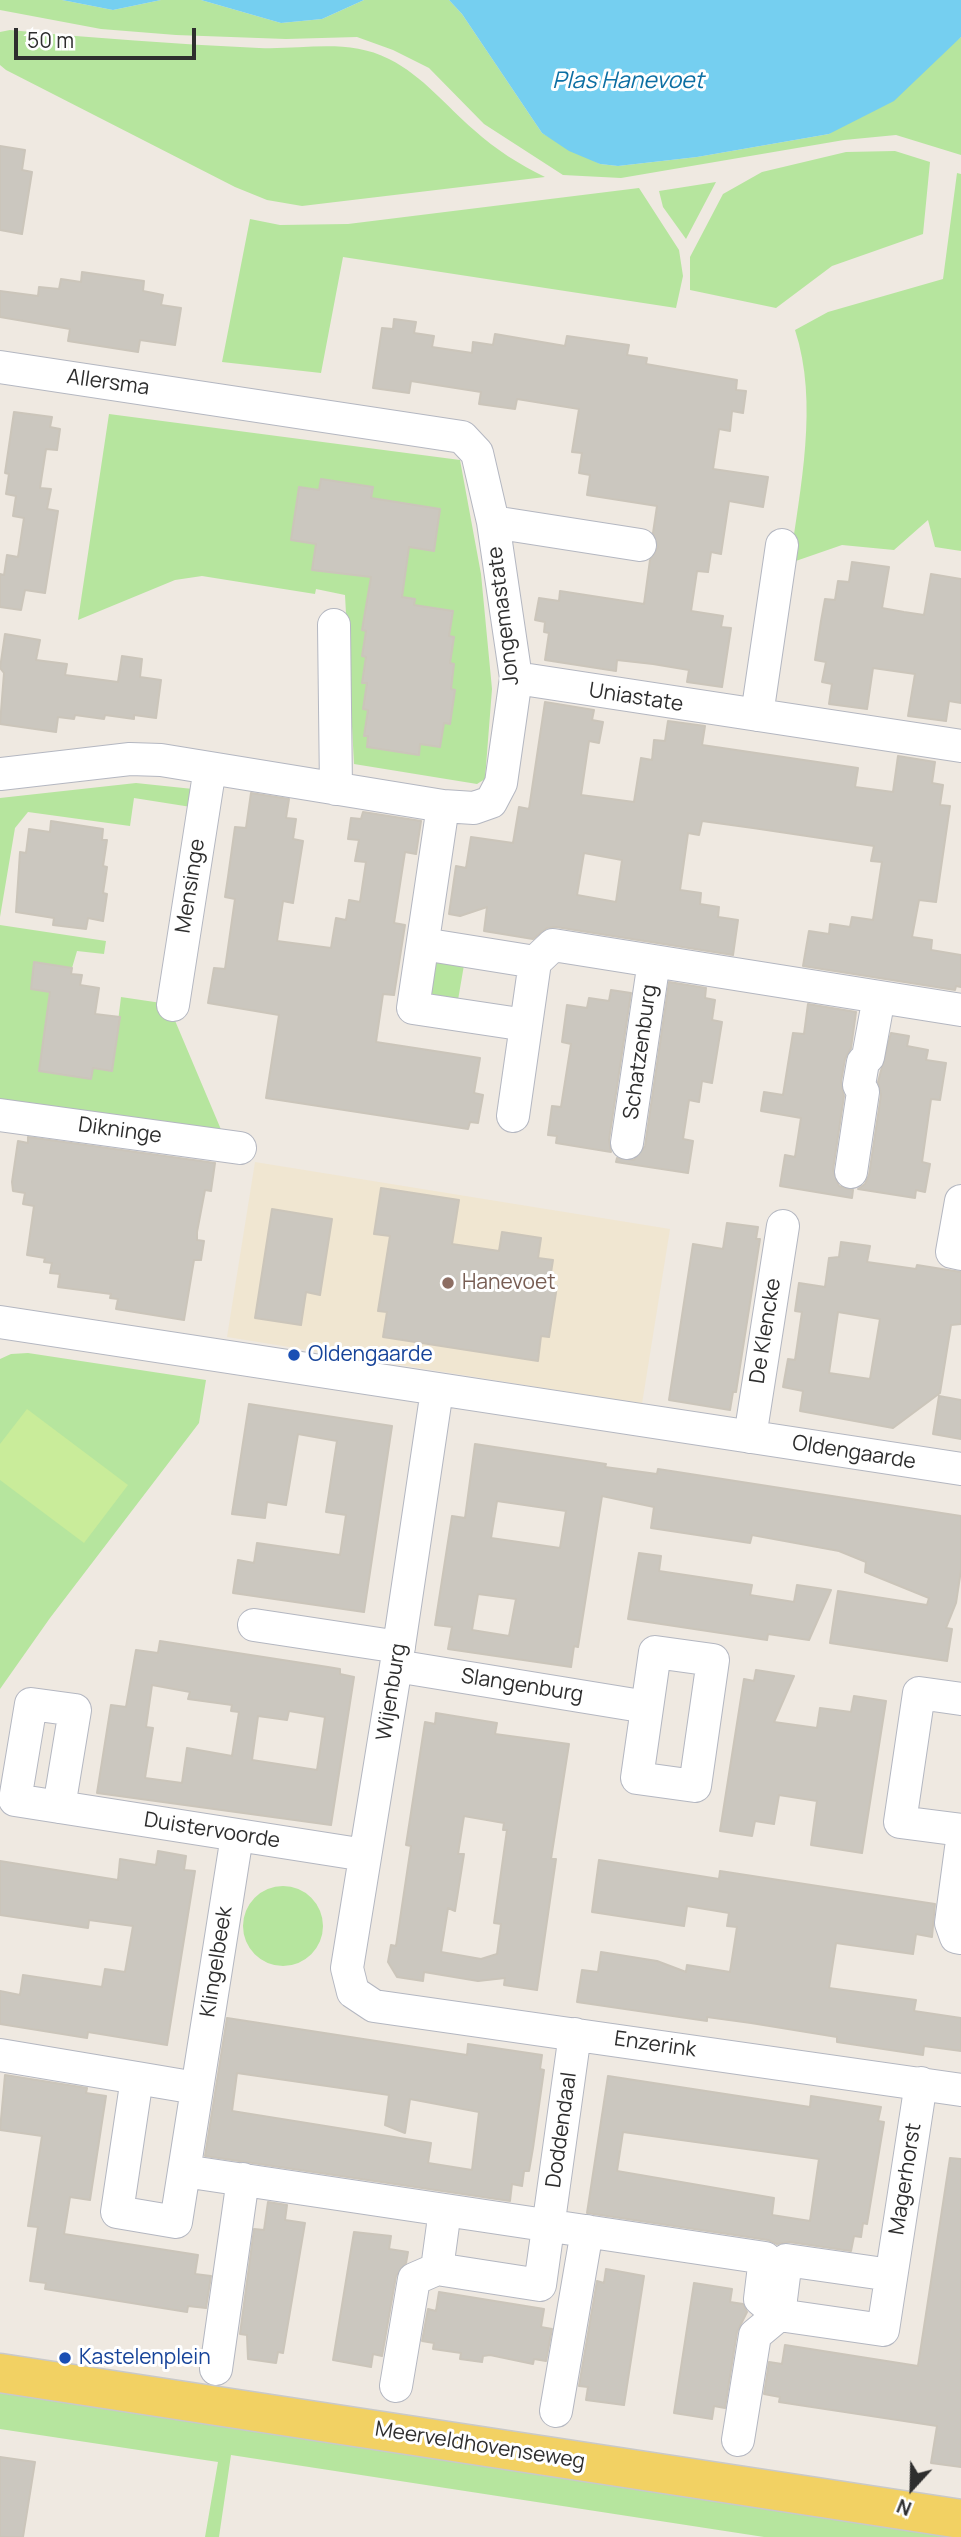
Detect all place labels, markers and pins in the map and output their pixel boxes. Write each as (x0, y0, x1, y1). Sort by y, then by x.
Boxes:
place label: Hanevoet (462, 1270, 556, 1296)
marker: Hanevoet (440, 1275, 456, 1291)
place label: Oldengaarde (308, 1342, 433, 1368)
marker: Oldengaarde (286, 1347, 302, 1363)
place label: Kastelenplein (79, 2345, 211, 2371)
marker: Kastelenplein (57, 2350, 73, 2366)

